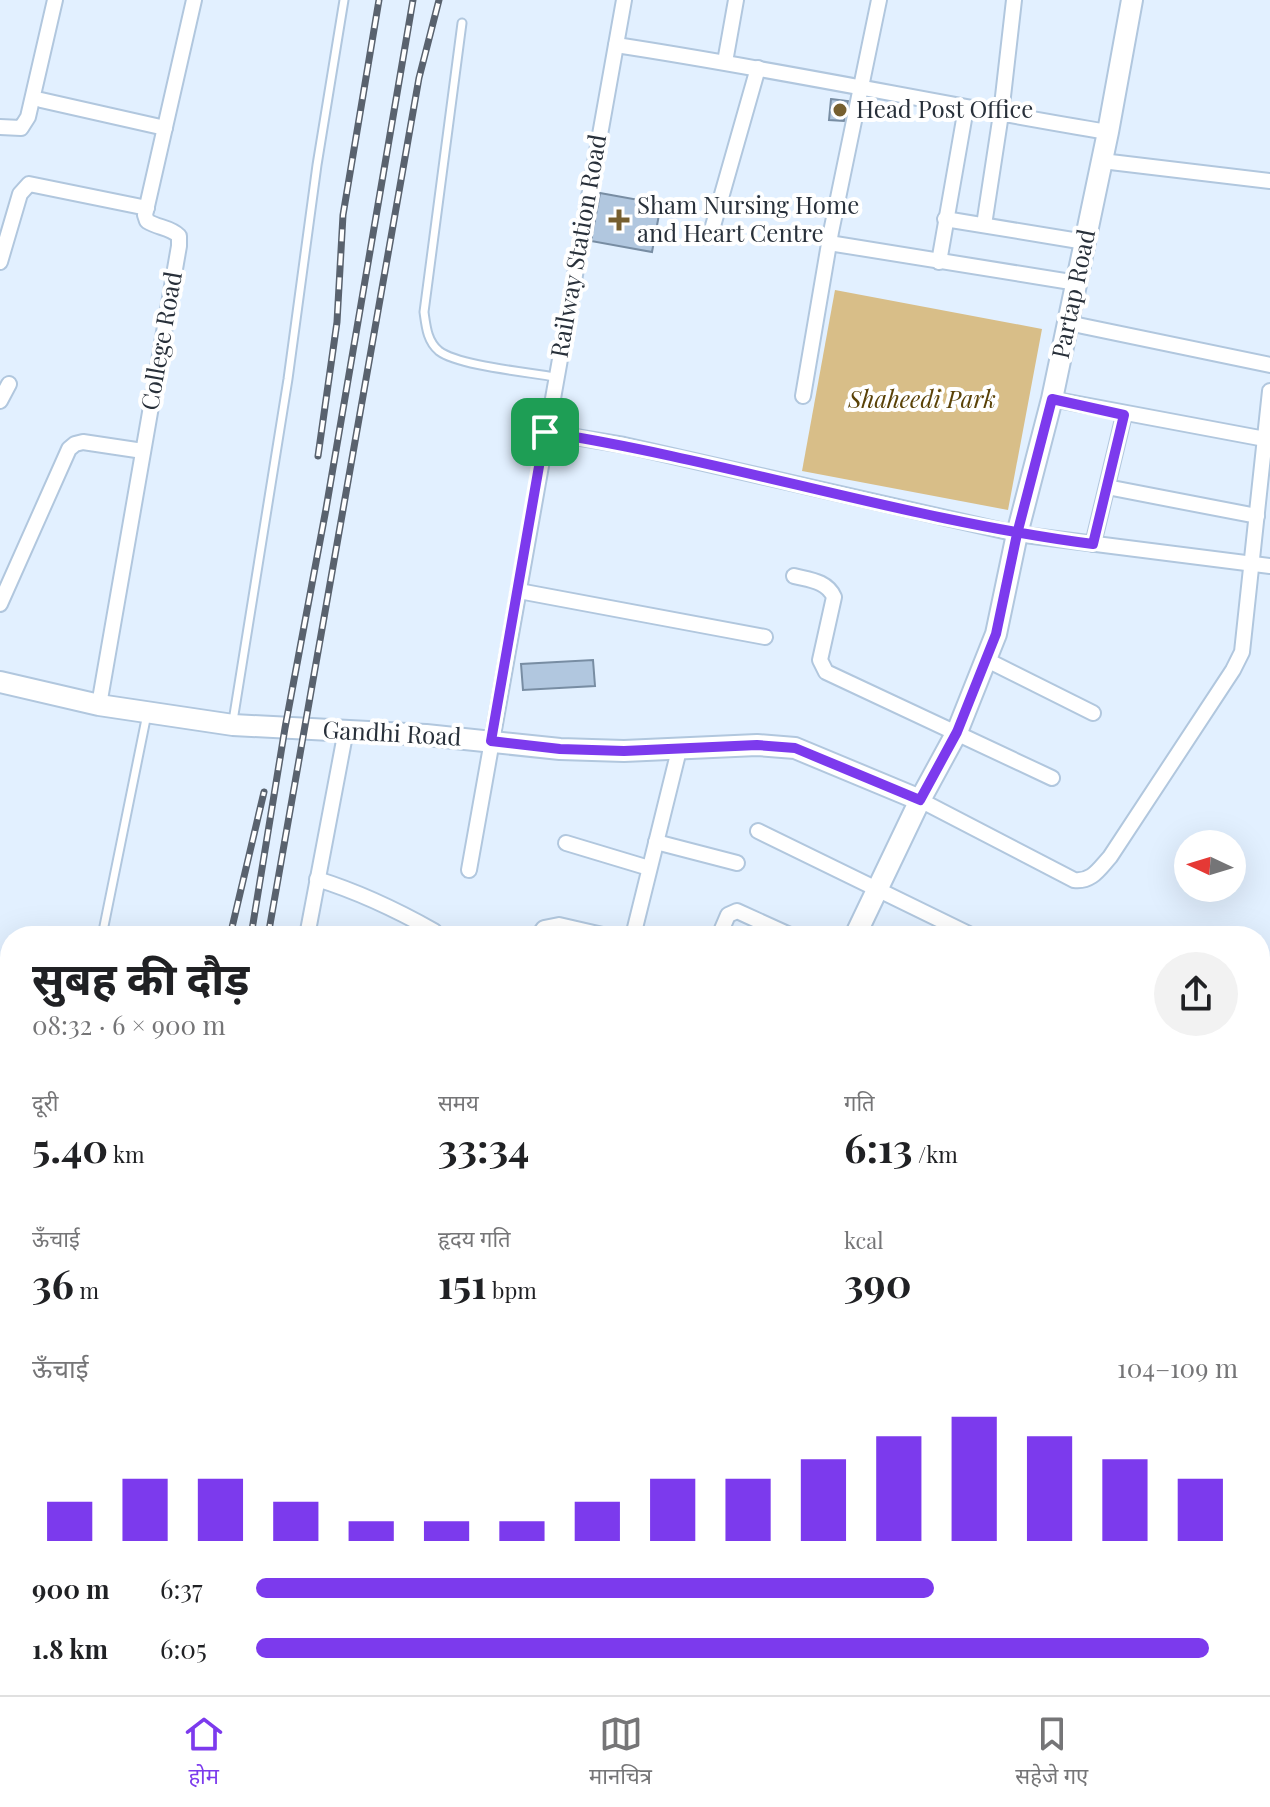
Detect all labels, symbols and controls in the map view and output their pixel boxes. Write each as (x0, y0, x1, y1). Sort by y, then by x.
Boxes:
place label: Head Post Office (856, 92, 1033, 124)
marker: Head Post Office (831, 101, 849, 119)
street label: Railway Station Road (542, 132, 612, 360)
place label: Sham Nursing Home and Heart Centre (637, 188, 859, 248)
marker: Sham Nursing Home and Heart Centre (608, 209, 630, 231)
street label: Partap Road (1043, 226, 1101, 361)
street label: College Road (132, 269, 188, 412)
park label: Shaheedi Park (847, 382, 996, 414)
pin (511, 398, 579, 466)
icon: arrive (523, 410, 567, 454)
street label: Gandhi Road (322, 712, 462, 752)
north arrow (1174, 830, 1246, 902)
map controls (1174, 830, 1246, 902)
text: सुबह की दौड़ (32, 947, 249, 1006)
button: share (1154, 952, 1238, 1036)
text: 08:32 · 6 × 900 m (32, 1007, 226, 1042)
text: दूरी (32, 1087, 58, 1117)
text: समय (438, 1087, 479, 1117)
text: गति (844, 1087, 875, 1117)
text: 5.40 (32, 1120, 108, 1173)
text: 33:34 (438, 1120, 529, 1173)
text: 6:13 (844, 1120, 913, 1173)
text: km (108, 1139, 145, 1169)
text: /km (913, 1139, 958, 1169)
text: ऊँचाई (32, 1223, 80, 1253)
text: हृदय गति (438, 1223, 511, 1253)
text: kcal (844, 1225, 883, 1255)
text: 390 (844, 1255, 911, 1308)
text: 36 (32, 1256, 74, 1309)
text: 151 (438, 1256, 487, 1309)
text: m (74, 1275, 99, 1305)
text: bpm (487, 1275, 537, 1305)
text: ऊँचाई (32, 1350, 88, 1385)
text: 104–109 m (1117, 1350, 1238, 1385)
text: 900 m (32, 1571, 110, 1606)
text: 6:37 (160, 1571, 203, 1606)
text: 1.8 km (32, 1631, 108, 1666)
text: 6:05 (160, 1631, 207, 1666)
tab: होम (182, 1712, 226, 1793)
tab: मानचित्र (589, 1712, 652, 1793)
tab: सहेजे गए (1015, 1712, 1088, 1793)

